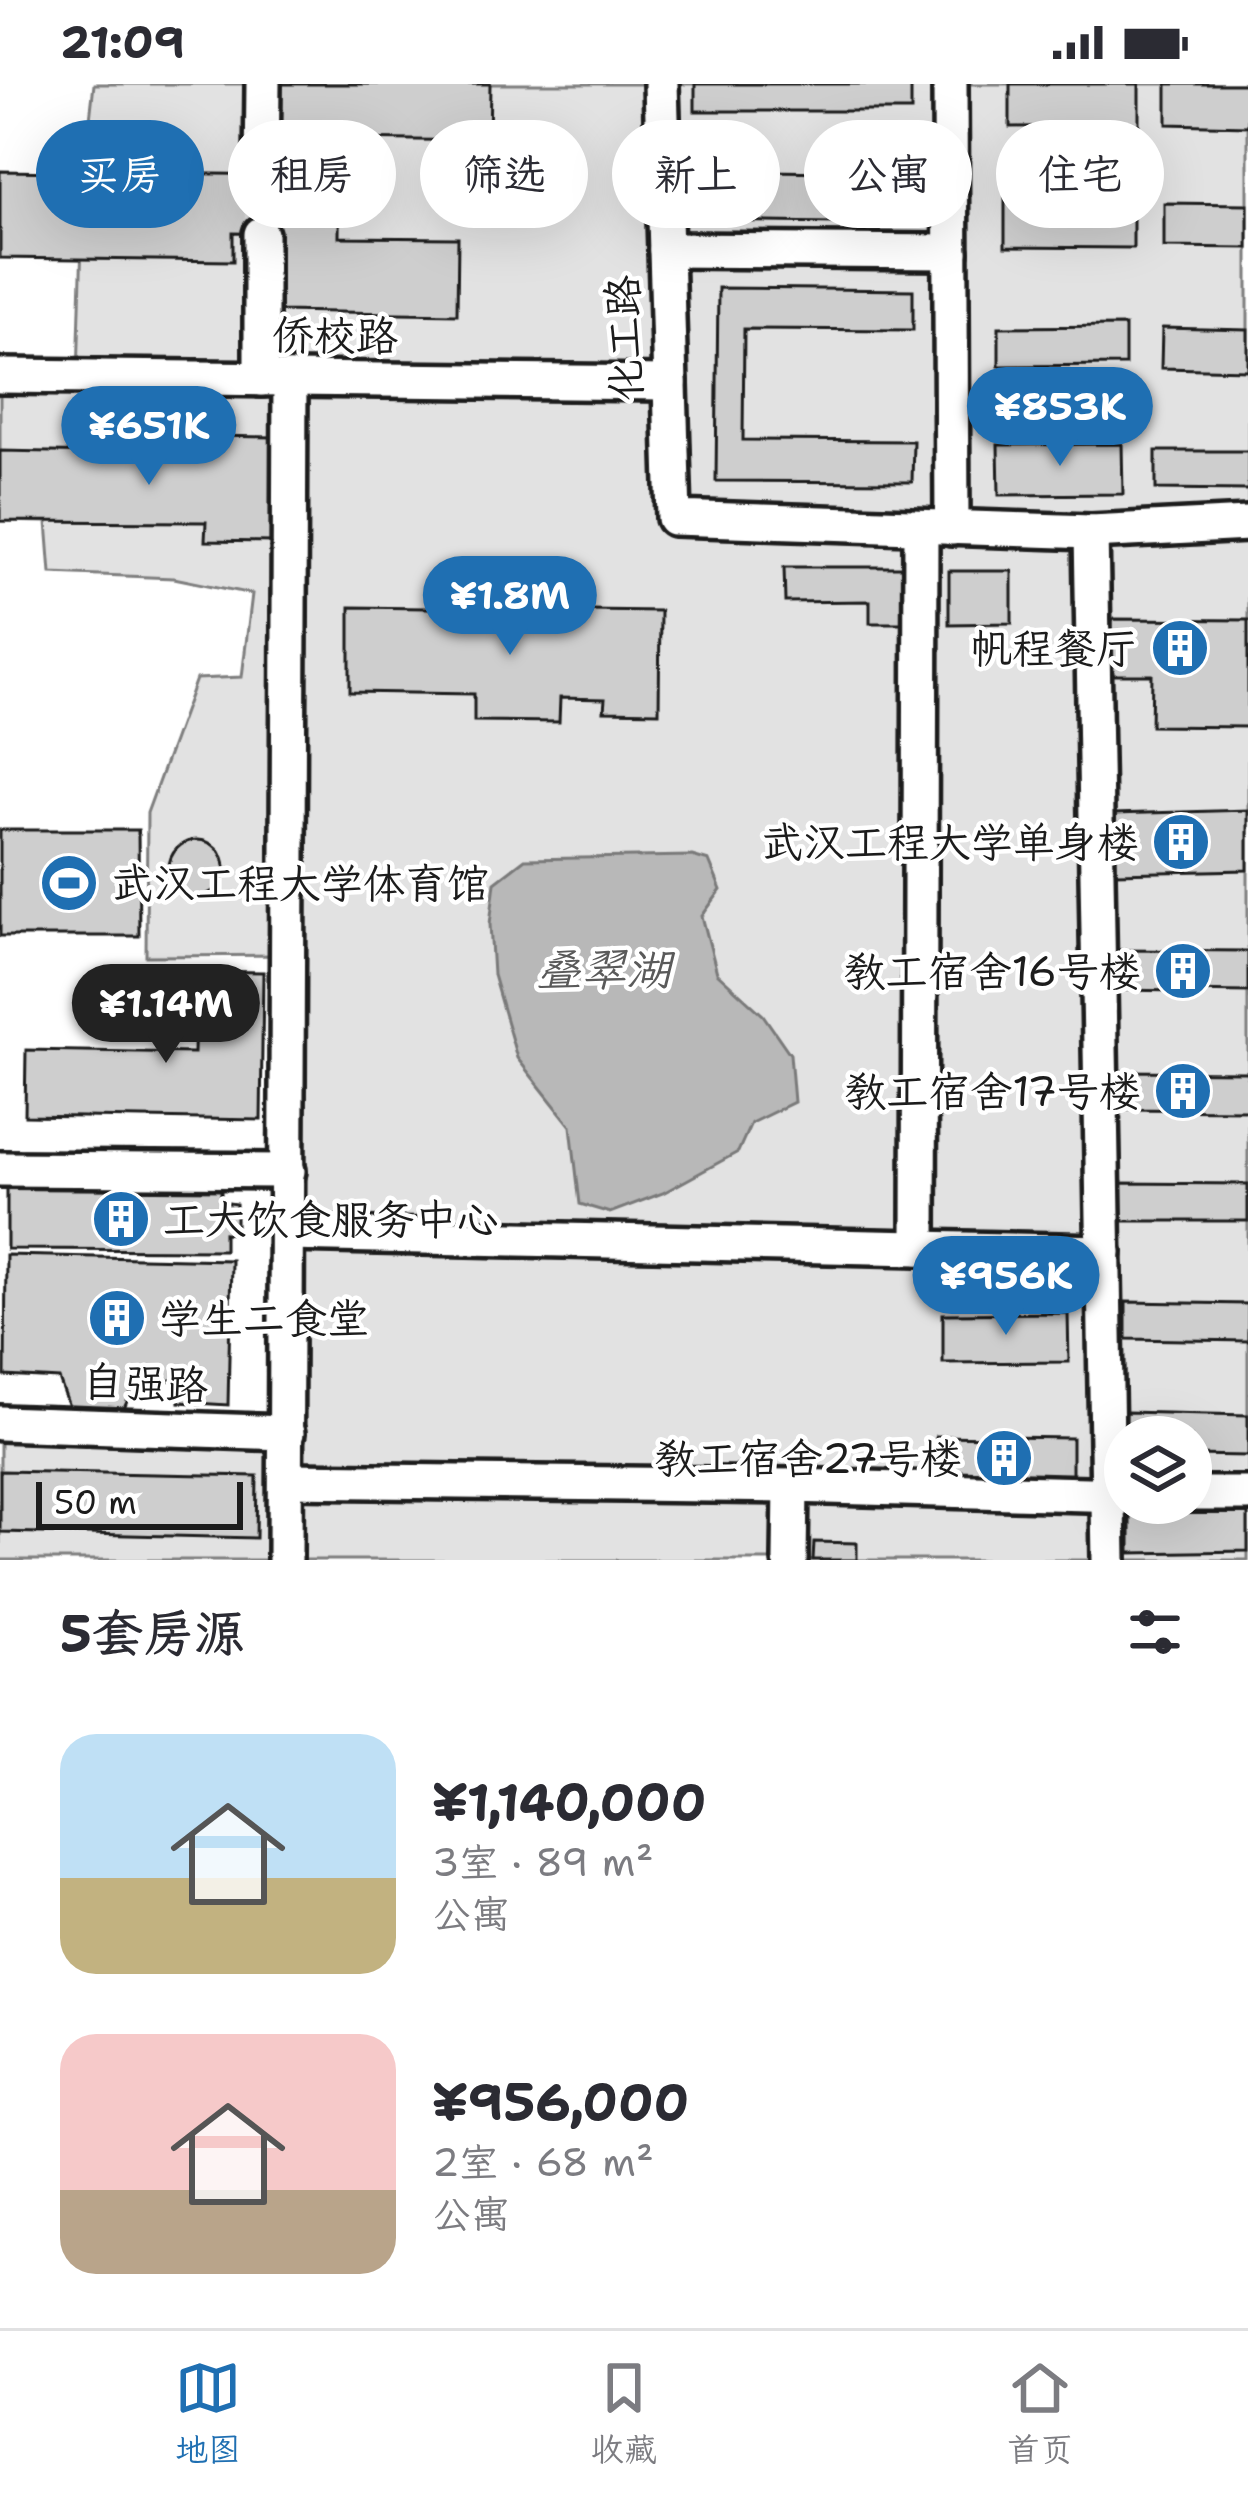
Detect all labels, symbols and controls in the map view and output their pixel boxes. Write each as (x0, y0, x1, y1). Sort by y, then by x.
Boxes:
text: 21:09 (60, 12, 185, 72)
chip: 买房 (36, 120, 204, 228)
chip: 租房 (228, 120, 396, 228)
chip: 筛选 (420, 120, 588, 228)
chip: 新上 (612, 120, 780, 228)
chip: 公寓 (804, 120, 972, 228)
chip: 住宅 (996, 120, 1164, 228)
street label: 化工路 (594, 274, 654, 402)
street label: 侨校路 (272, 306, 398, 364)
pin: ¥853K (976, 367, 1144, 469)
text: ¥853K (994, 380, 1126, 432)
pin: ¥651K (65, 386, 233, 488)
text: ¥651K (88, 399, 210, 451)
pin: ¥1.8M (426, 556, 594, 658)
text: ¥1.8M (450, 569, 570, 621)
building icon: 帆程餐厅 (1149, 617, 1211, 679)
place label: 帆程餐厅 (970, 620, 1138, 676)
building icon: 武汉工程大学单身楼 (1150, 811, 1212, 873)
place label: 武汉工程大学单身楼 (761, 814, 1139, 870)
sports icon: 武汉工程大学体育馆 (38, 852, 100, 914)
place label: 武汉工程大学体育馆 (111, 855, 489, 911)
water label: 叠翠湖 (536, 939, 675, 999)
building icon: 教工宿舍16号楼 (1152, 940, 1214, 1002)
place label: 教工宿舍16号楼 (843, 943, 1141, 999)
pin: ¥1.14M (68, 964, 264, 1066)
text: ¥1.14M (99, 977, 233, 1029)
building icon: 教工宿舍17号楼 (1152, 1060, 1214, 1122)
place label: 教工宿舍17号楼 (844, 1063, 1141, 1119)
building icon: 工大饮食服务中心 (90, 1188, 152, 1250)
place label: 工大饮食服务中心 (163, 1191, 499, 1247)
pin: ¥956K (922, 1236, 1090, 1338)
text: ¥956K (940, 1249, 1072, 1301)
building icon: 学生二食堂 (86, 1287, 148, 1349)
place label: 学生二食堂 (159, 1290, 369, 1346)
street label: 自强路 (81, 1353, 209, 1413)
map controls (1104, 1416, 1212, 1524)
button: layers (1104, 1416, 1212, 1524)
building icon: 教工宿舍27号楼 (973, 1427, 1035, 1489)
place label: 教工宿舍27号楼 (654, 1430, 962, 1486)
scale bar (36, 1476, 243, 1529)
text: 50 m (54, 1480, 137, 1525)
text: 5套房源 (60, 1599, 245, 1667)
icon: filters (1122, 1599, 1188, 1665)
text: ¥1,140,000 (432, 1768, 706, 1836)
icon: home (156, 1782, 300, 1926)
text: 3室 · 89 m² (432, 1836, 653, 1888)
text: 公寓 (432, 1888, 510, 1940)
text: ¥956,000 (432, 2068, 689, 2136)
icon: home (156, 2082, 300, 2226)
text: 2室 · 68 m² (432, 2136, 654, 2188)
text: 公寓 (432, 2188, 510, 2240)
tab: 地图 (175, 2355, 241, 2472)
tab: 收藏 (591, 2355, 657, 2472)
tab: 首页 (1007, 2355, 1073, 2472)

